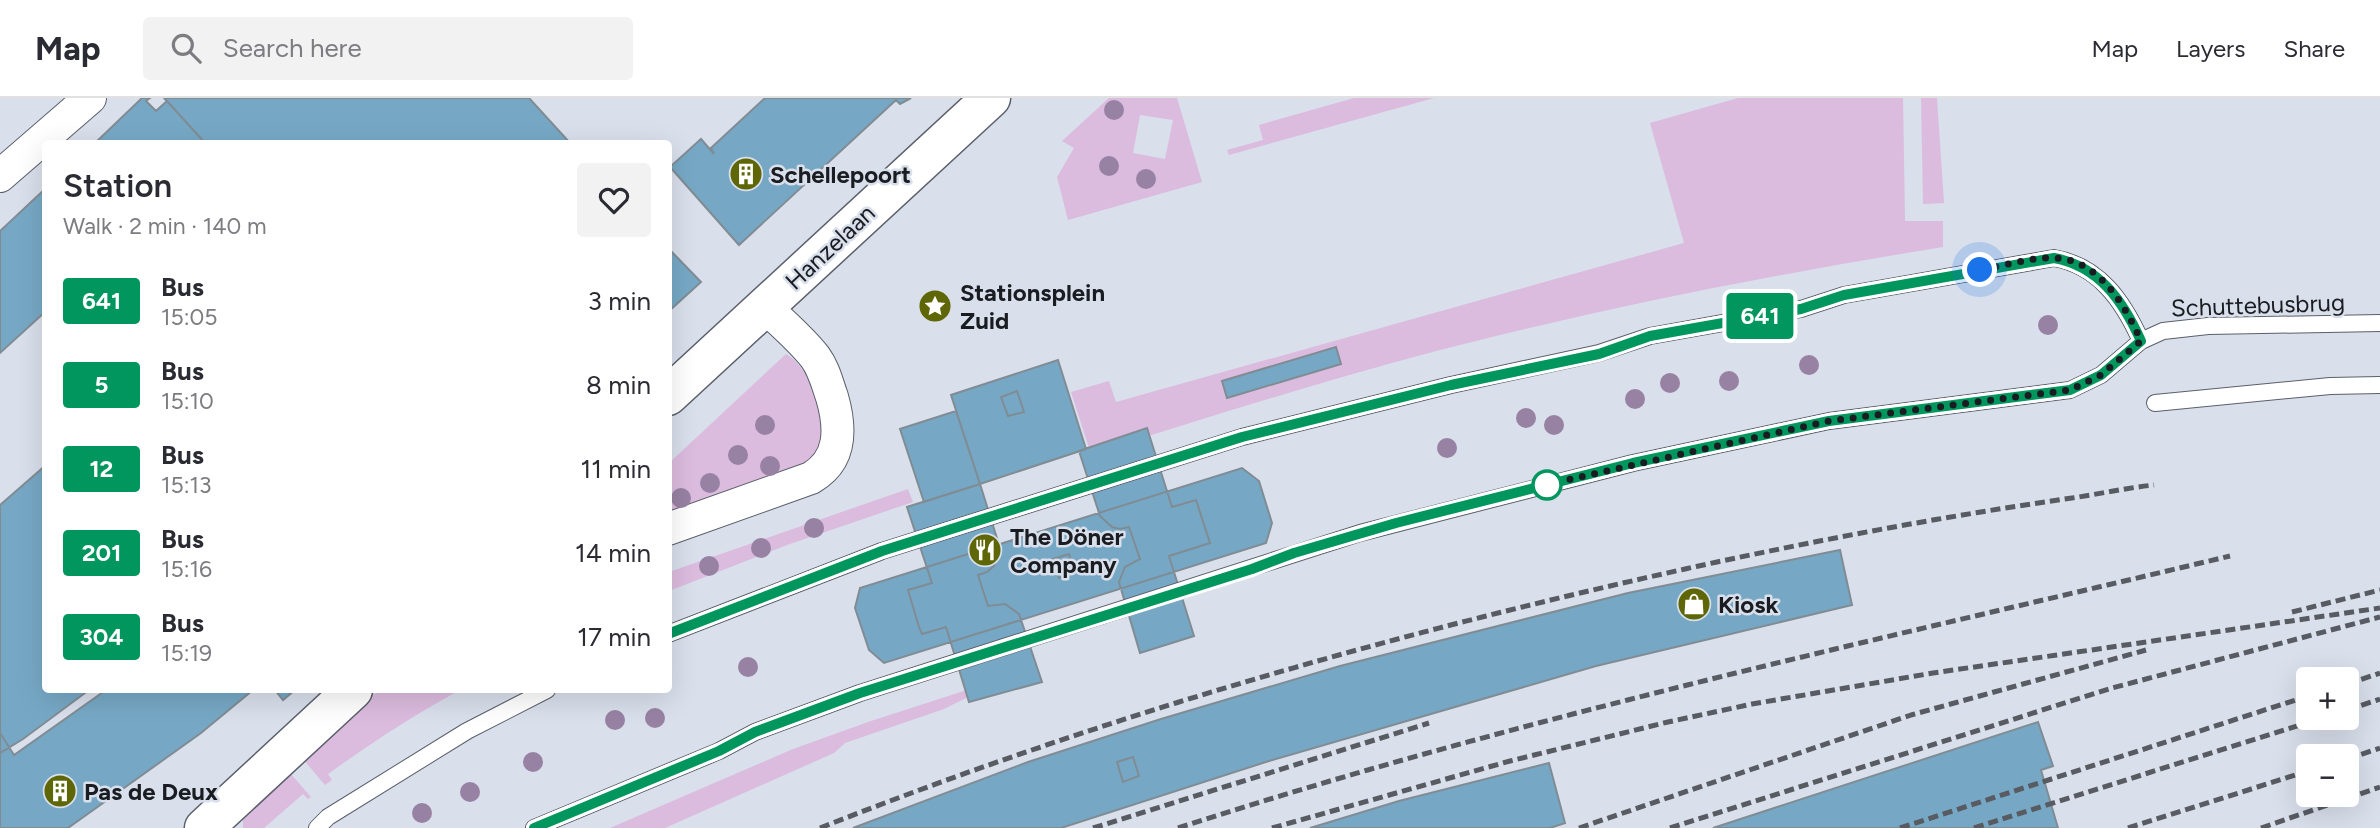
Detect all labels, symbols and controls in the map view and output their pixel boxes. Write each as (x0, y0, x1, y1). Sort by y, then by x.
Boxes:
search box (143, 17, 633, 80)
text: Map (35, 29, 101, 68)
icon: search (167, 29, 205, 67)
text: Search here (223, 32, 362, 64)
text: Map (2091, 34, 2138, 63)
text: Layers (2176, 34, 2245, 63)
text: Share (2283, 34, 2345, 63)
building icon: Schellepoort (727, 155, 765, 193)
place label: Schellepoort (770, 160, 911, 189)
button: heart (577, 163, 651, 237)
text: Station (63, 166, 172, 205)
street label: Hanzelaan (779, 198, 881, 296)
text: Walk · 2 min · 140 m (63, 212, 267, 240)
your location (1962, 252, 1997, 287)
text: Bus (161, 271, 204, 303)
place label: Stationsplein Zuid (960, 278, 1105, 335)
text: 3 min (588, 285, 651, 317)
text: 641 (82, 286, 121, 315)
place icon: Stationsplein Zuid (916, 287, 954, 325)
street label: Schuttebusbrug (2171, 287, 2345, 323)
line badge: 641 (1720, 293, 1800, 339)
text: 641 (1740, 301, 1780, 330)
text: 15:05 (161, 303, 218, 331)
text: Bus (161, 355, 204, 387)
text: 8 min (586, 369, 651, 401)
text: 5 (95, 370, 108, 399)
text: 15:10 (161, 387, 214, 415)
text: Bus (161, 439, 204, 471)
text: 11 min (580, 453, 651, 485)
text: 12 (89, 454, 114, 483)
unlabelled marker (1532, 470, 1562, 500)
text: 15:13 (161, 471, 212, 499)
place label: The Döner Company (1010, 522, 1123, 579)
text: Bus (161, 523, 204, 555)
restaurant icon: The Döner Company (966, 531, 1004, 569)
text: 14 min (575, 537, 651, 569)
text: 201 (82, 538, 121, 567)
text: 15:16 (161, 555, 212, 583)
shop icon: Kiosk (1675, 585, 1713, 623)
place label: Kiosk (1718, 590, 1778, 619)
text: Bus (161, 607, 204, 639)
text: 17 min (577, 621, 651, 653)
text: 304 (79, 622, 124, 651)
text: 15:19 (161, 639, 212, 667)
map controls (2296, 667, 2359, 807)
button: + (2296, 667, 2359, 730)
button: − (2296, 744, 2359, 807)
building icon: Pas de Deux (41, 772, 79, 810)
place label: Pas de Deux (84, 777, 218, 806)

